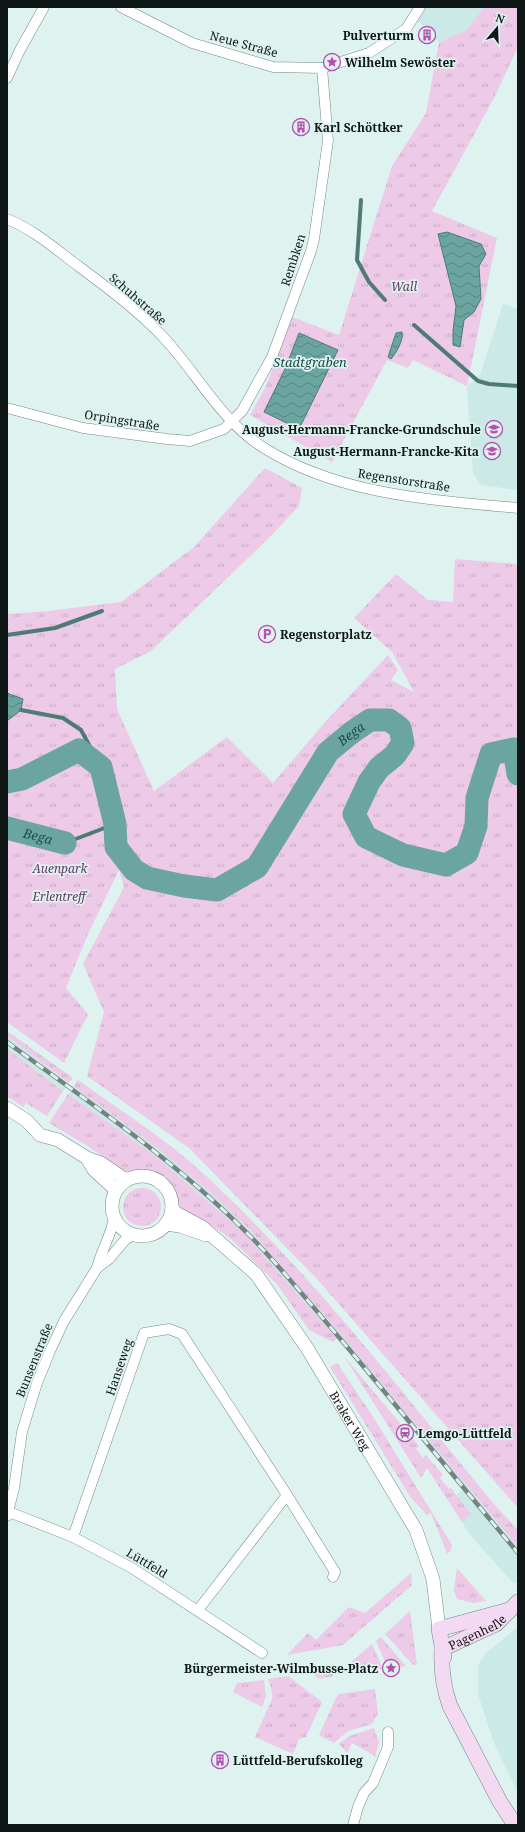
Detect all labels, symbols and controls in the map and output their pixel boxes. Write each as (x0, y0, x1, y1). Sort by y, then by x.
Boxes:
north arrow (477, 8, 517, 48)
text: N (494, 10, 507, 27)
building icon: Pulverturm (417, 25, 437, 45)
street label: Neue Straße (208, 27, 280, 61)
place label: Pulverturm (343, 27, 414, 44)
place icon: Wilhelm Sewöster (322, 52, 342, 72)
place label: Wilhelm Sewöster (345, 54, 456, 71)
building icon: Karl Schöttker (291, 117, 311, 137)
place label: Karl Schöttker (314, 119, 403, 136)
street label: Rembken (277, 231, 309, 288)
street label: Schuhstraße (106, 269, 170, 329)
park label: Wall (391, 278, 417, 295)
water label: Stadtgraben (273, 353, 347, 371)
street label: Orpingstraße (83, 406, 161, 434)
school or university icon: August-Hermann-Francke-Grundschule (484, 419, 504, 439)
place label: August-Hermann-Francke-Grundschule (242, 421, 481, 438)
school or university icon: August-Hermann-Francke-Kita (482, 441, 502, 461)
place label: August-Hermann-Francke-Kita (293, 443, 479, 460)
street label: Regenstorstraße (357, 464, 451, 496)
parking icon: Regenstorplatz (257, 624, 277, 644)
place label: Regenstorplatz (280, 626, 372, 643)
water label: Bega (333, 717, 368, 750)
water label: Bega (20, 823, 55, 849)
park label: Auenpark (32, 860, 89, 877)
park label: Erlentreff (32, 888, 88, 905)
street label: Bunsenstraße (11, 1320, 57, 1400)
street label: Hanseweg (101, 1336, 137, 1398)
street label: Braker Weg (326, 1388, 375, 1454)
station icon: Lemgo-Lüttfeld (395, 1423, 415, 1443)
place label: Lemgo-Lüttfeld (418, 1425, 512, 1442)
street label: Lüttfeld (123, 1544, 171, 1582)
street label: Pagenhelle (445, 1610, 510, 1653)
place icon: Bürgermeister-Wilmbusse-Platz (381, 1658, 401, 1678)
place label: Bürgermeister-Wilmbusse-Platz (184, 1660, 378, 1677)
building icon: Lüttfeld-Berufskolleg (210, 1750, 230, 1770)
place label: Lüttfeld-Berufskolleg (233, 1752, 363, 1769)

